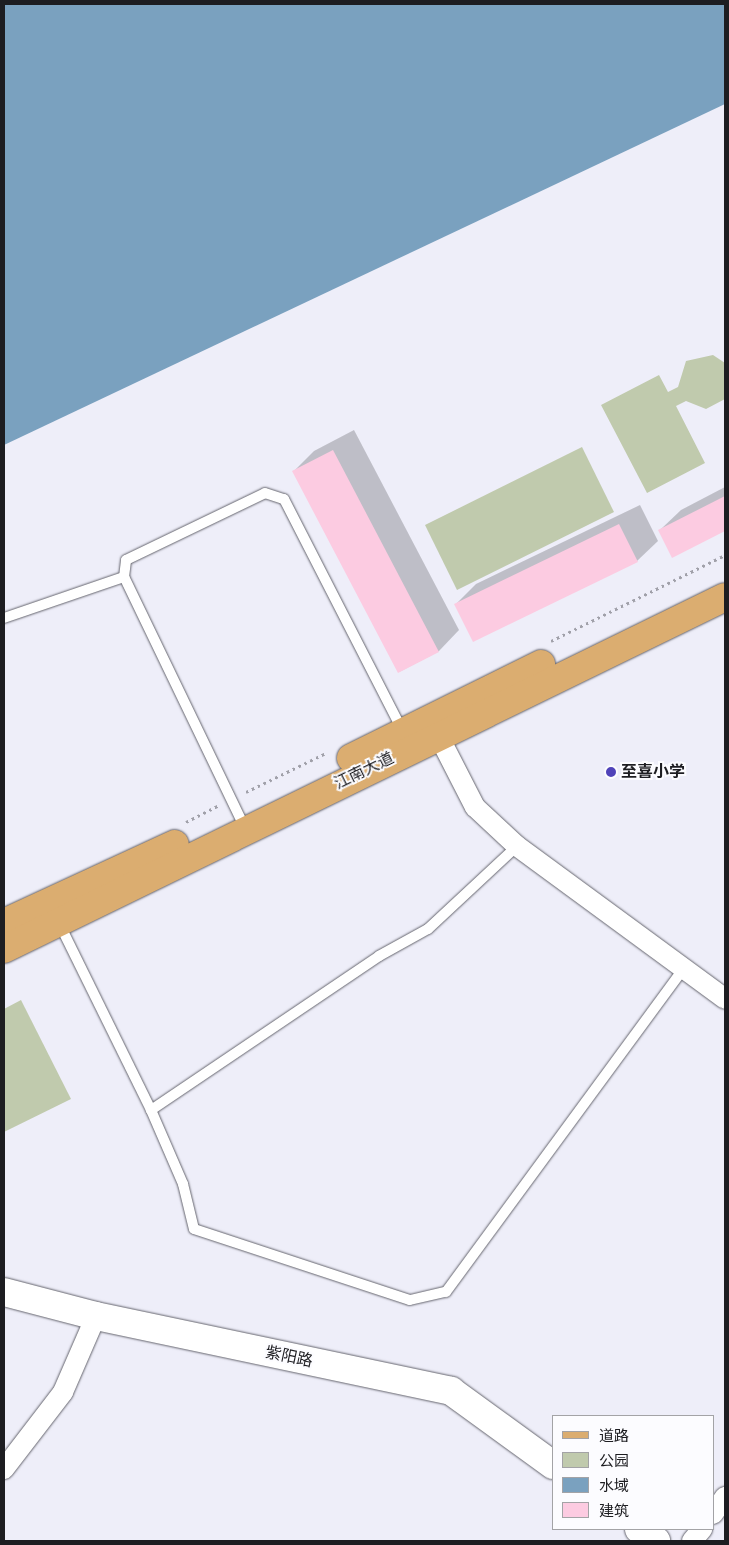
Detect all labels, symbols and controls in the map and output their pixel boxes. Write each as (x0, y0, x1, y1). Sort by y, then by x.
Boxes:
street label: 江南大道 (331, 748, 397, 794)
place label: 至喜小学 (621, 762, 685, 782)
marker: 至喜小学 (605, 766, 617, 778)
street label: 紫阳路 (264, 1343, 314, 1371)
legend (552, 1415, 714, 1530)
text: 道路 (599, 1427, 629, 1445)
text: 公园 (599, 1452, 629, 1470)
text: 水域 (599, 1477, 629, 1495)
text: 建筑 (599, 1502, 629, 1520)

